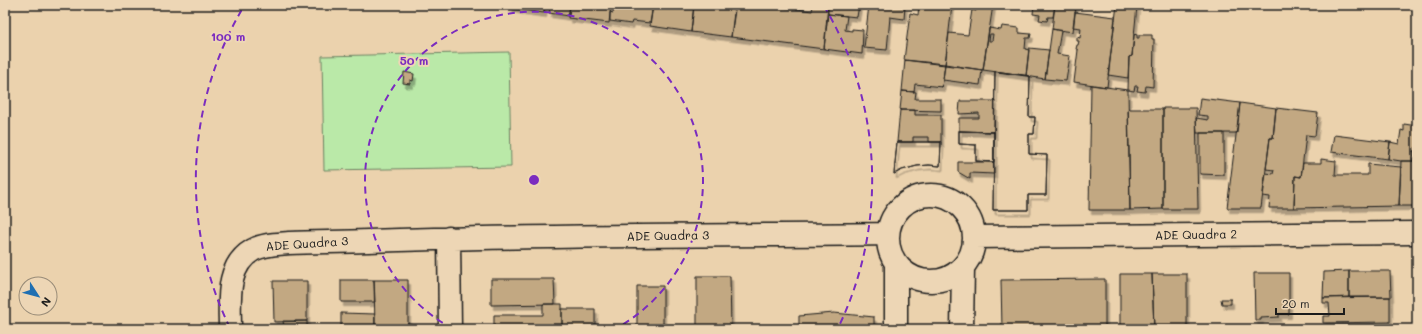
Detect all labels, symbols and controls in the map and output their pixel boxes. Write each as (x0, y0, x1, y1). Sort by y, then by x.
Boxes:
text: 100 m (211, 28, 245, 44)
text: 50 m (400, 52, 428, 68)
centre of rings (527, 173, 541, 187)
street label: ADE Quadra 2 (1155, 225, 1237, 243)
street label: ADE Quadra 3 (627, 226, 709, 244)
street label: ADE Quadra 3 (265, 232, 349, 254)
north arrow (18, 276, 58, 316)
scale bar (1276, 290, 1344, 316)
text: N (38, 294, 55, 310)
text: 20 m (1282, 295, 1310, 311)

